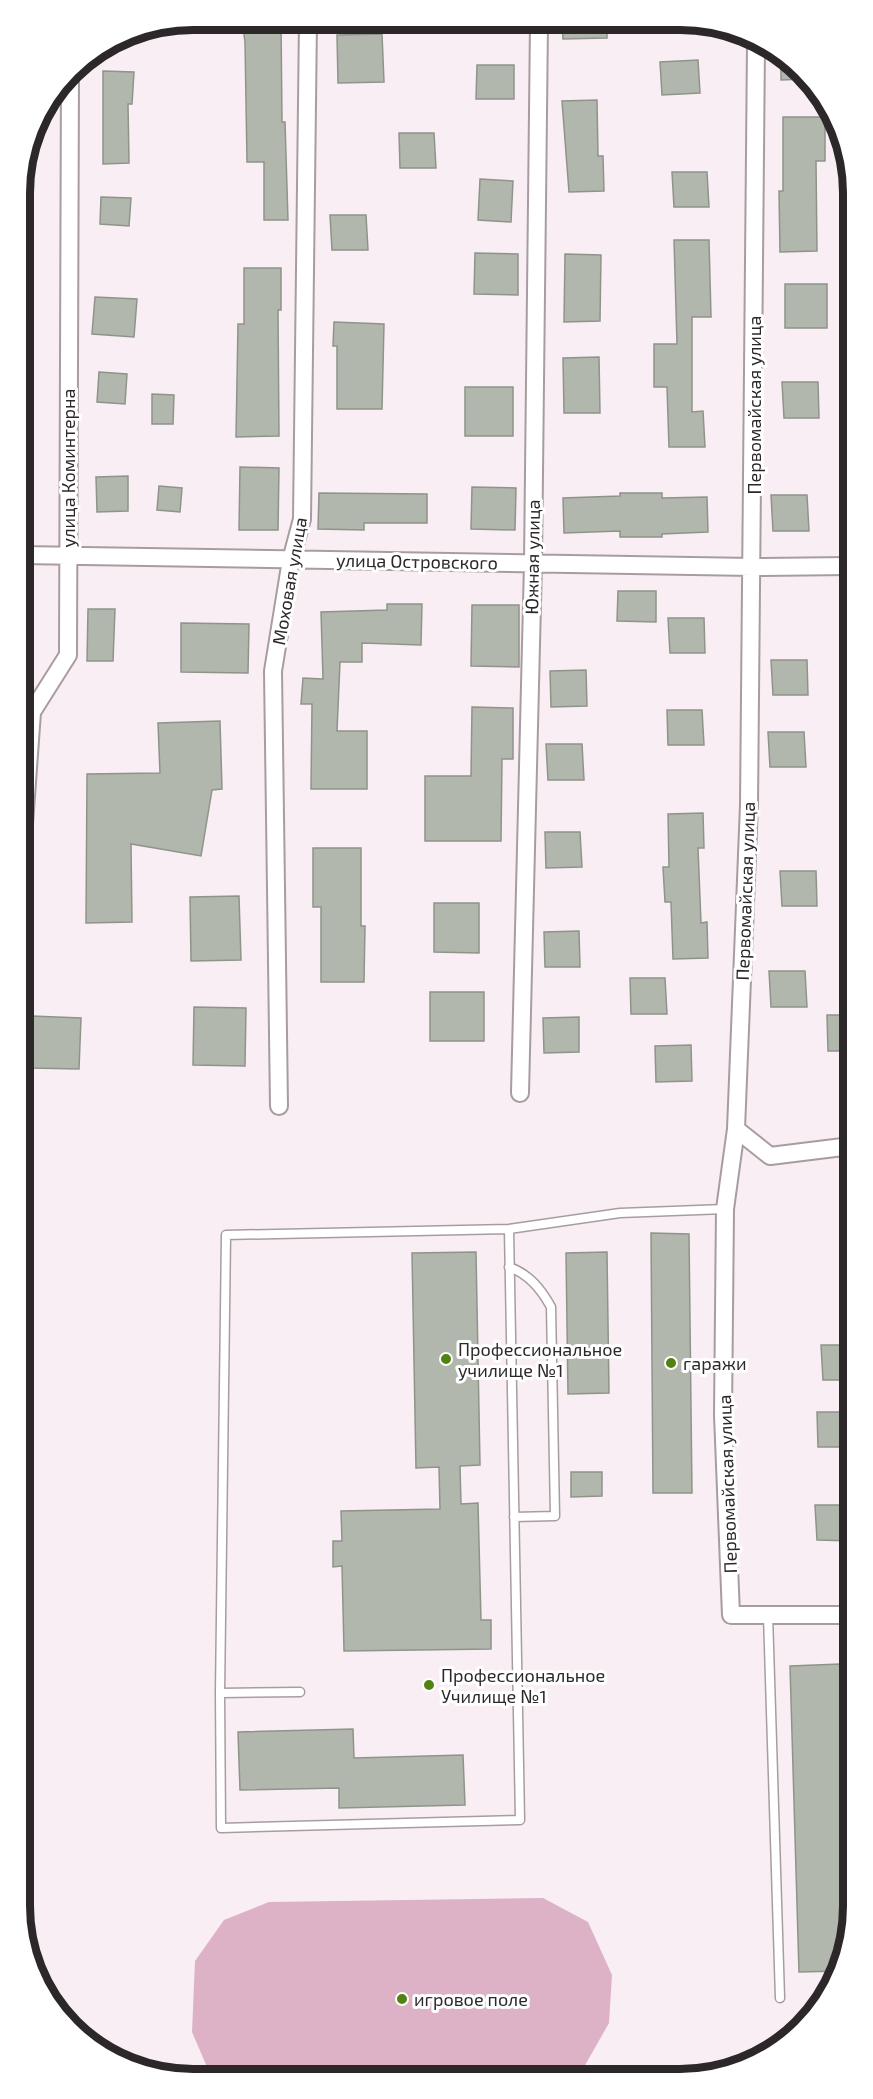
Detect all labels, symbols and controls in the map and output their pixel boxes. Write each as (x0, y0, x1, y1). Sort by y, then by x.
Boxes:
street label: Первомайская улица (743, 316, 765, 494)
street label: улица Коминтерна (57, 388, 79, 548)
street label: Южная улица (520, 499, 544, 615)
street label: Моховая улица (267, 515, 311, 647)
street label: улица Островского (336, 549, 498, 573)
street label: Первомайская улица (731, 801, 759, 981)
place label: Профессиональное училище №1 (458, 1338, 622, 1381)
marker: Профессиональное училище №1 (439, 1352, 453, 1366)
place label: гаражи (683, 1352, 746, 1374)
marker: гаражи (664, 1356, 678, 1370)
street label: Первомайская улица (713, 1394, 741, 1574)
place label: Профессиональное Училище №1 (441, 1664, 605, 1707)
marker: Профессиональное Училище №1 (422, 1678, 436, 1692)
place label: игровое поле (414, 1988, 528, 2010)
marker: игровое поле (395, 1992, 409, 2006)

